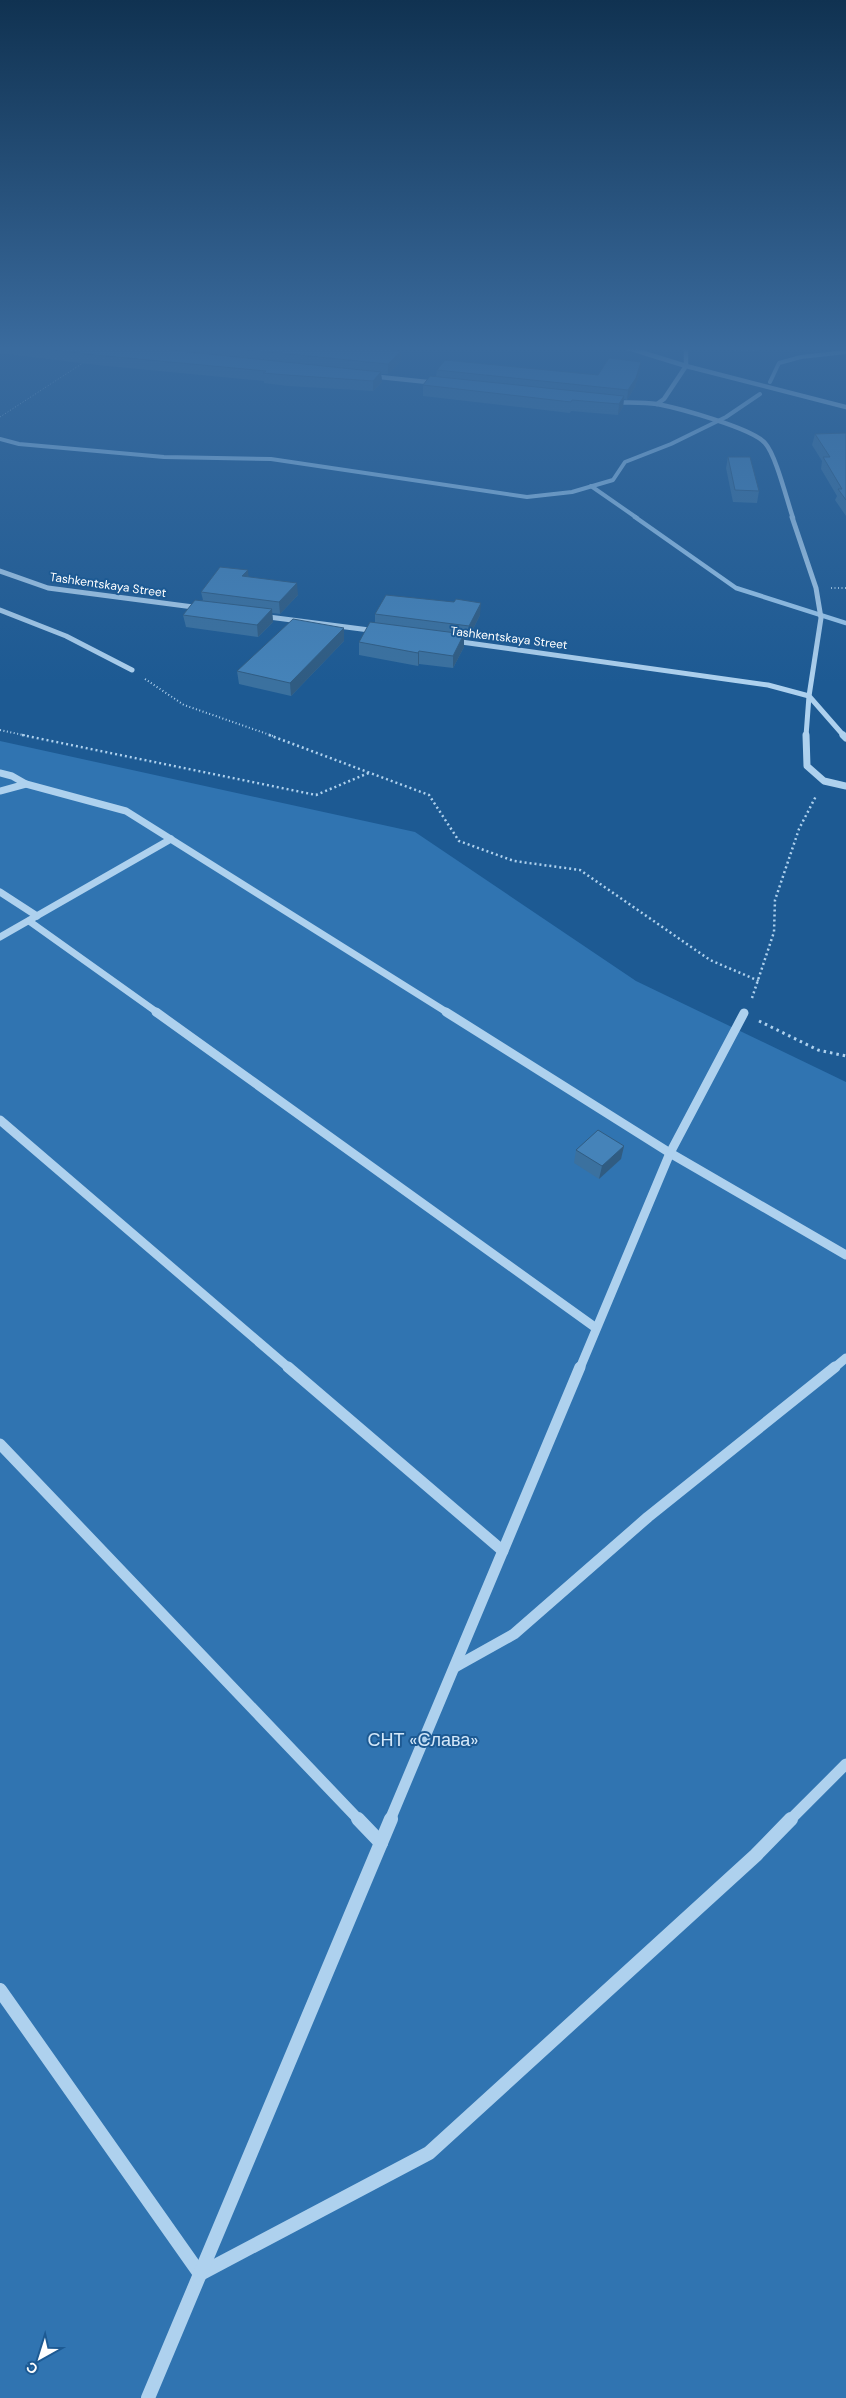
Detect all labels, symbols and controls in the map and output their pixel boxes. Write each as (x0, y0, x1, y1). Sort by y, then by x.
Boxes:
street label: Tashkentskaya Street (49, 569, 168, 601)
street label: Tashkentskaya Street (450, 623, 569, 653)
park label: СНТ «Слава» (368, 1728, 478, 1752)
north arrow (15, 2333, 65, 2383)
text: С (22, 2358, 41, 2378)

